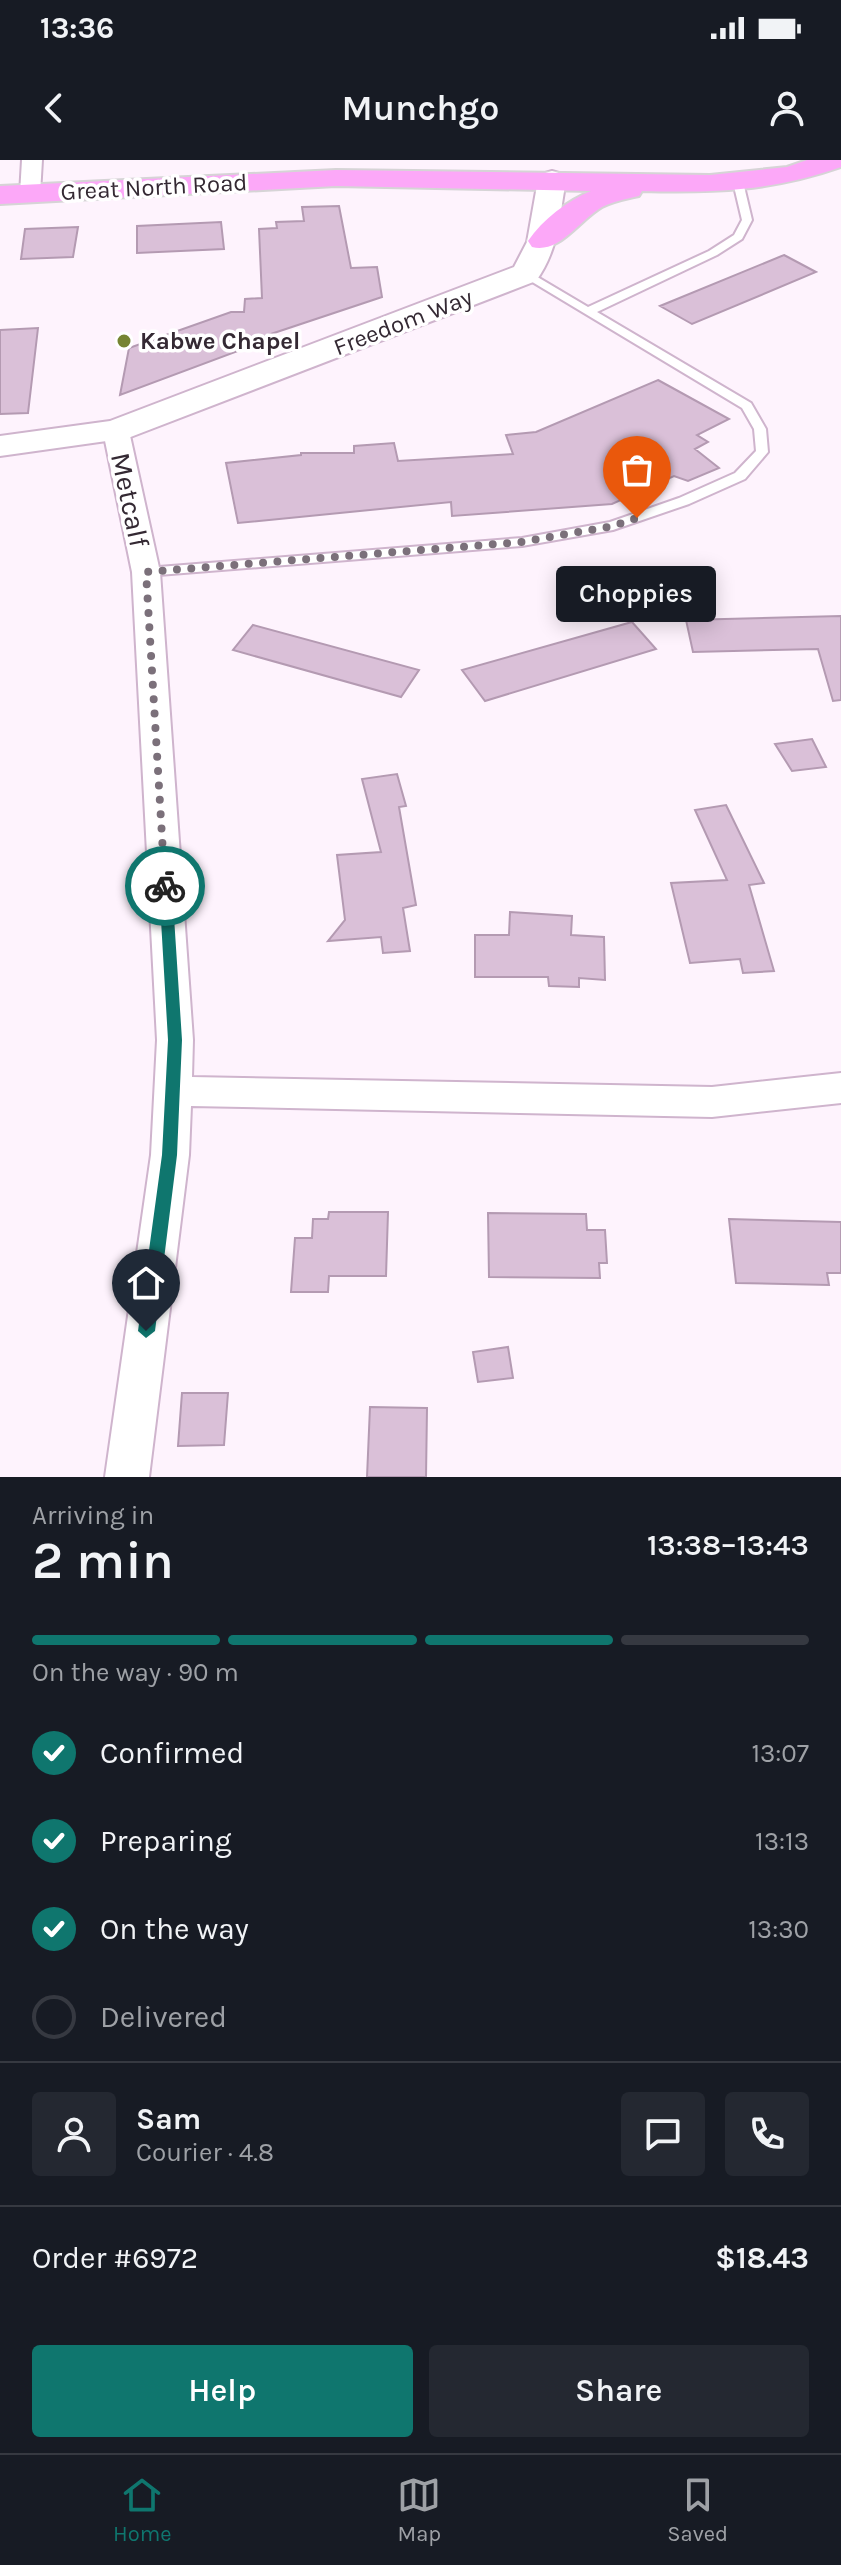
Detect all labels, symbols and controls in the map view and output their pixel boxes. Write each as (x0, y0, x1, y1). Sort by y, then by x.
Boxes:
text: 13:36 (40, 10, 114, 46)
icon: back (32, 86, 76, 130)
icon: person (765, 86, 809, 130)
text: Munchgo (342, 87, 499, 129)
street label: Great North Road (60, 168, 248, 206)
street label: Freedom Way (330, 283, 476, 361)
place label: Kabwe Chapel (140, 327, 300, 355)
marker: Kabwe Chapel (115, 332, 133, 350)
pin (603, 436, 671, 518)
icon: bag (615, 448, 659, 492)
street label: Metcalf (104, 450, 156, 551)
callout: Choppies (557, 566, 717, 622)
text: Choppies (579, 578, 693, 609)
courier (125, 846, 205, 926)
icon: bike (143, 864, 187, 908)
pin (112, 1249, 180, 1331)
icon: home (124, 1261, 168, 1305)
text: Arriving in (32, 1500, 154, 1531)
text: 13:38–13:43 (647, 1527, 809, 1563)
text: 2 min (32, 1530, 174, 1591)
text: On the way · 90 m (32, 1657, 239, 1688)
icon: check (32, 1731, 76, 1775)
text: Confirmed (100, 1735, 244, 1771)
text: 13:07 (751, 1738, 809, 1769)
icon: check (32, 1819, 76, 1863)
text: Preparing (100, 1823, 232, 1859)
text: 13:13 (755, 1826, 809, 1857)
icon: check (32, 1907, 76, 1951)
text: On the way (100, 1911, 249, 1947)
text: 13:30 (748, 1914, 809, 1945)
text: Delivered (100, 1999, 227, 2035)
button: person (32, 2092, 116, 2176)
button: chat (621, 2092, 705, 2176)
button: phone (725, 2092, 809, 2176)
text: Sam (136, 2101, 201, 2137)
text: Courier · 4.8 (136, 2137, 274, 2168)
text: Order #6972 (32, 2240, 198, 2276)
text: $18.43 (715, 2240, 809, 2276)
button: Help (32, 2345, 413, 2437)
button: Share (429, 2345, 809, 2437)
tab: Home (113, 2473, 172, 2547)
tab: Map (397, 2473, 441, 2547)
tab: Saved (667, 2473, 728, 2547)

